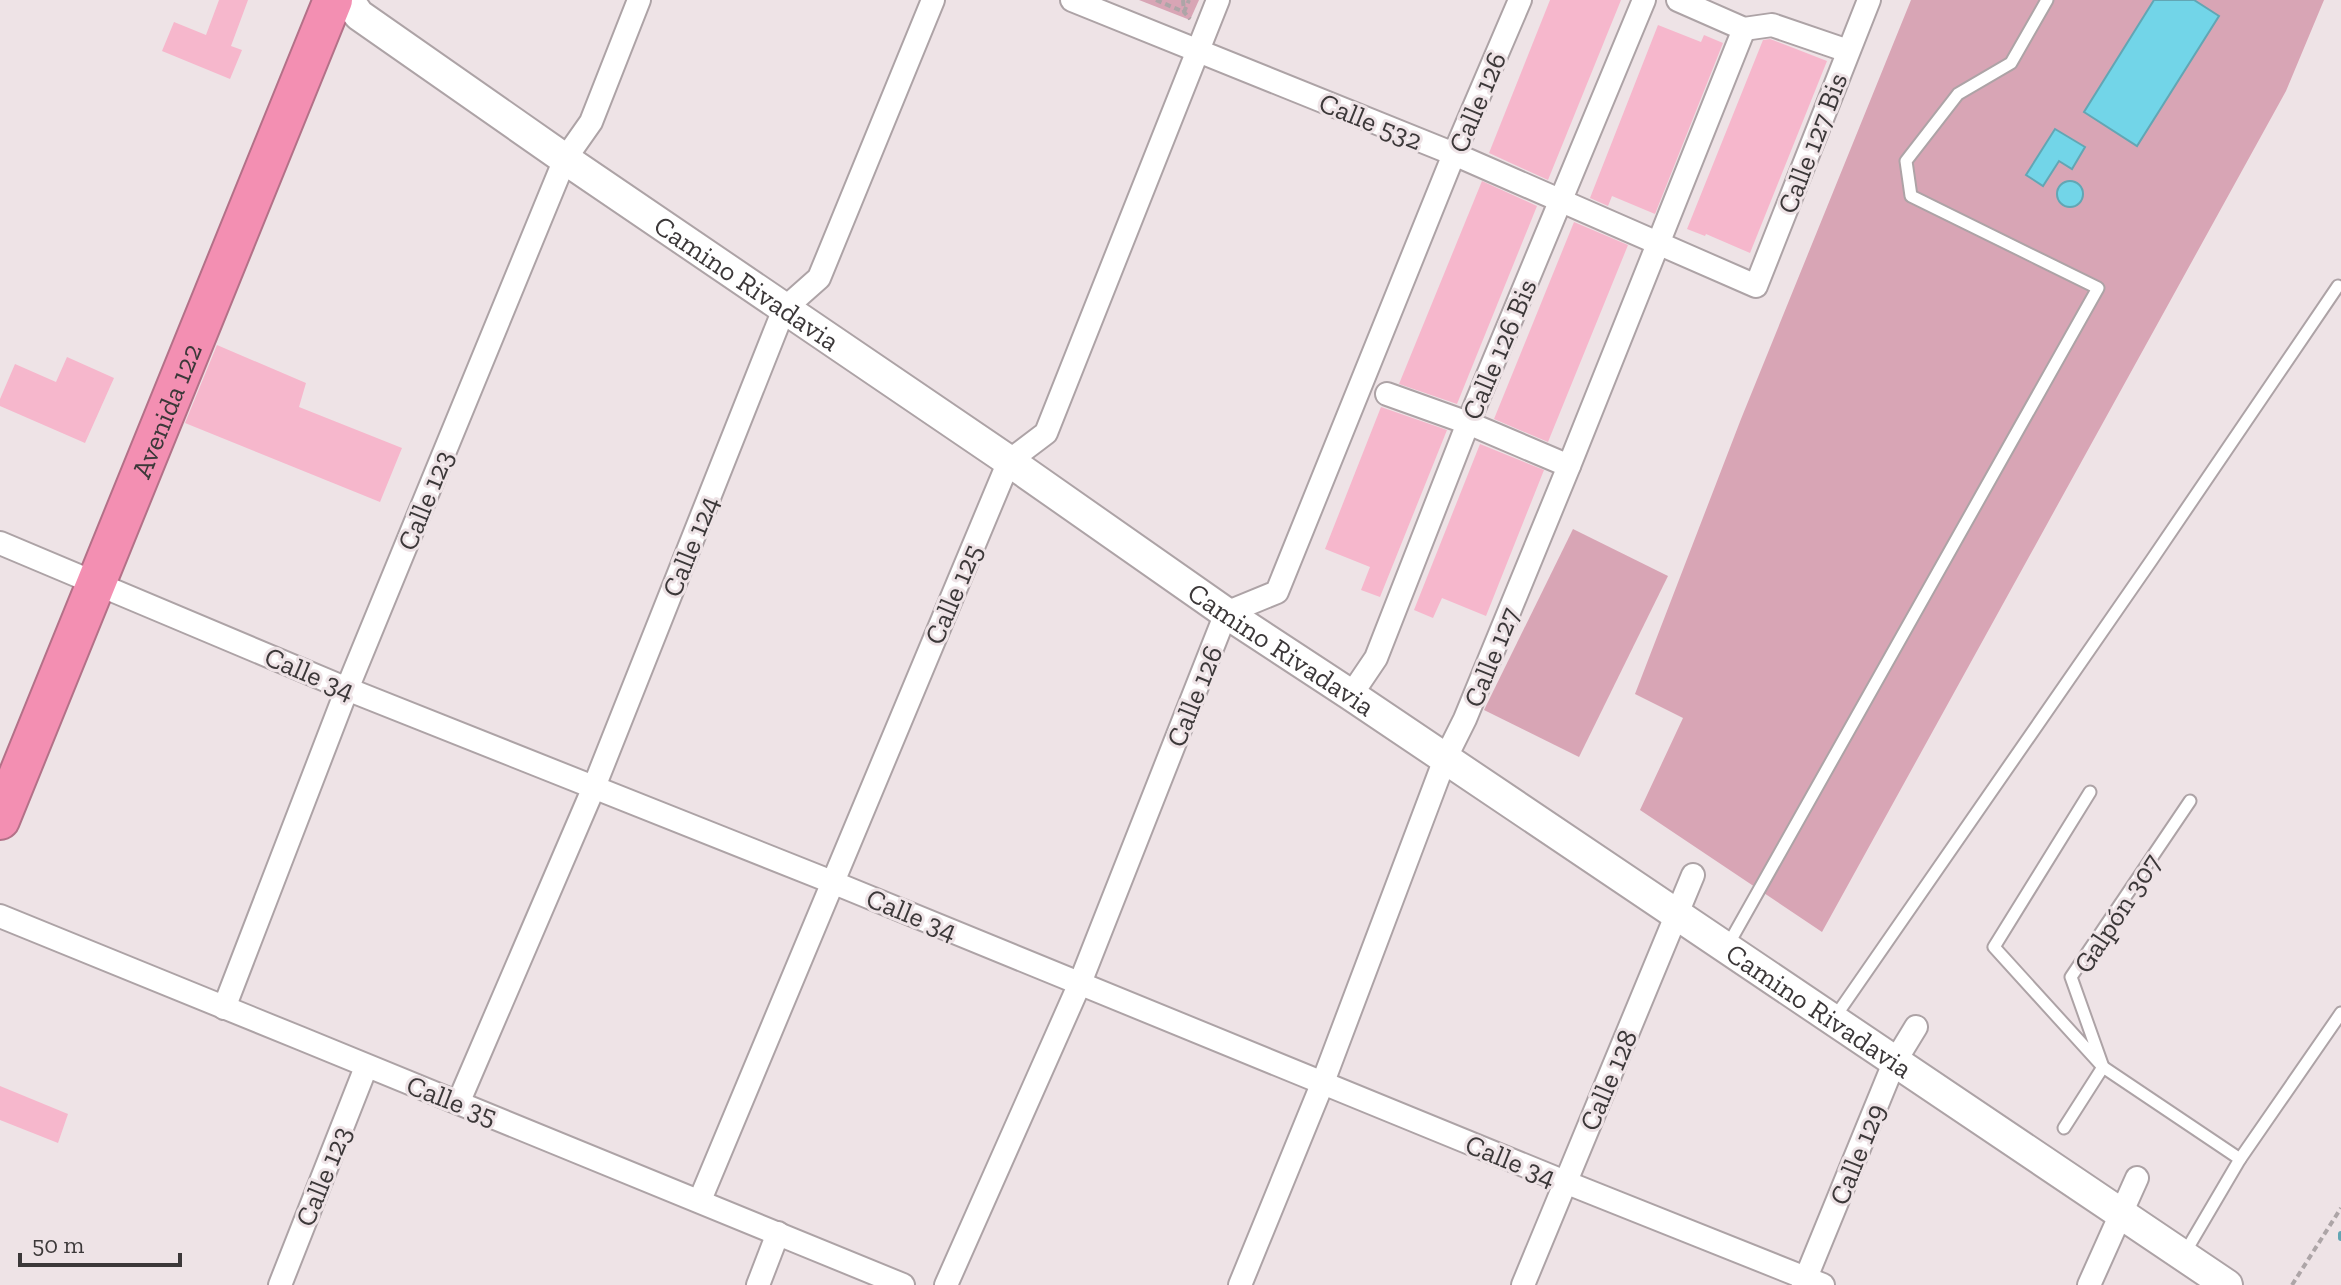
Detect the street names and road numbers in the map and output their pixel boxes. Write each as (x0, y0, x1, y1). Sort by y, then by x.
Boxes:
street label: Calle 126 (1442, 47, 1513, 157)
street label: Calle 127 Bis (1771, 68, 1854, 218)
street label: Calle 532 (1314, 86, 1427, 157)
street label: Camino Rivadavia (648, 209, 846, 358)
street label: Calle 126 Bis (1455, 274, 1544, 424)
street label: Avenida 122 (125, 338, 209, 483)
street label: Calle 123 (391, 445, 460, 555)
street label: Calle 124 (655, 491, 726, 602)
street label: Calle 125 (918, 539, 989, 649)
street label: Camino Rivadavia (1182, 576, 1381, 723)
street label: Calle 127 (1457, 603, 1526, 712)
street label: Calle 34 (260, 640, 360, 707)
street label: Calle 126 (1159, 641, 1230, 752)
street label: Galpón 307 (2067, 847, 2168, 979)
street label: Calle 34 (862, 881, 962, 948)
street label: Camino Rivadavia (1720, 937, 1919, 1085)
street label: Calle 128 (1573, 1025, 1644, 1136)
street label: Calle 35 (402, 1068, 502, 1133)
street label: Calle 129 (1822, 1099, 1893, 1210)
street label: Calle 123 (289, 1121, 358, 1231)
street label: Calle 34 (1461, 1127, 1561, 1194)

